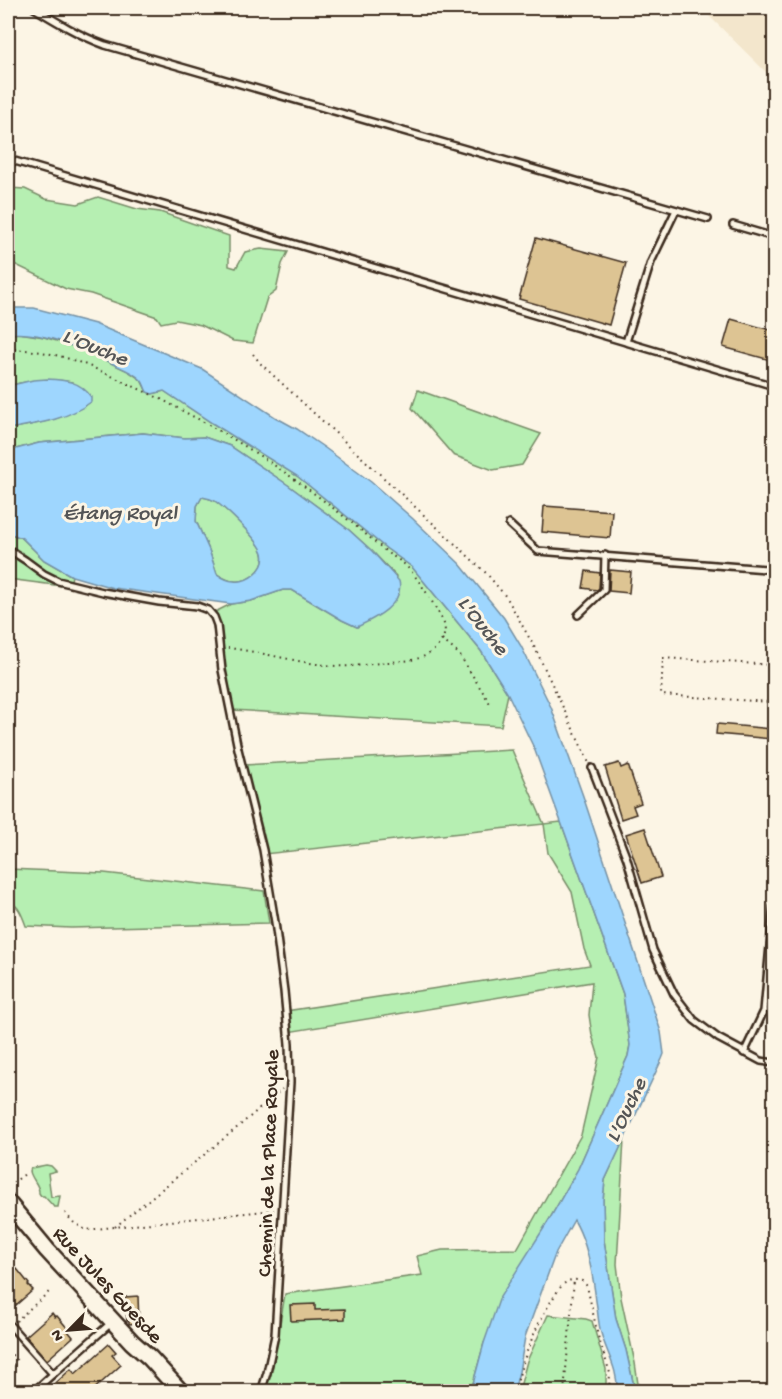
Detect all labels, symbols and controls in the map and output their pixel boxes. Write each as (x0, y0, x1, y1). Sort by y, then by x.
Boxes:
water label: L'Ouche (58, 324, 132, 374)
water label: Étang Royal (63, 502, 178, 528)
water label: L'Ouche (451, 592, 514, 662)
street label: Chemin de la Place Royale (254, 1048, 287, 1277)
water label: L'Ouche (601, 1073, 655, 1147)
street label: Rue Jules Guesde (46, 1223, 168, 1351)
north arrow (39, 1300, 99, 1360)
text: N (48, 1326, 69, 1344)

